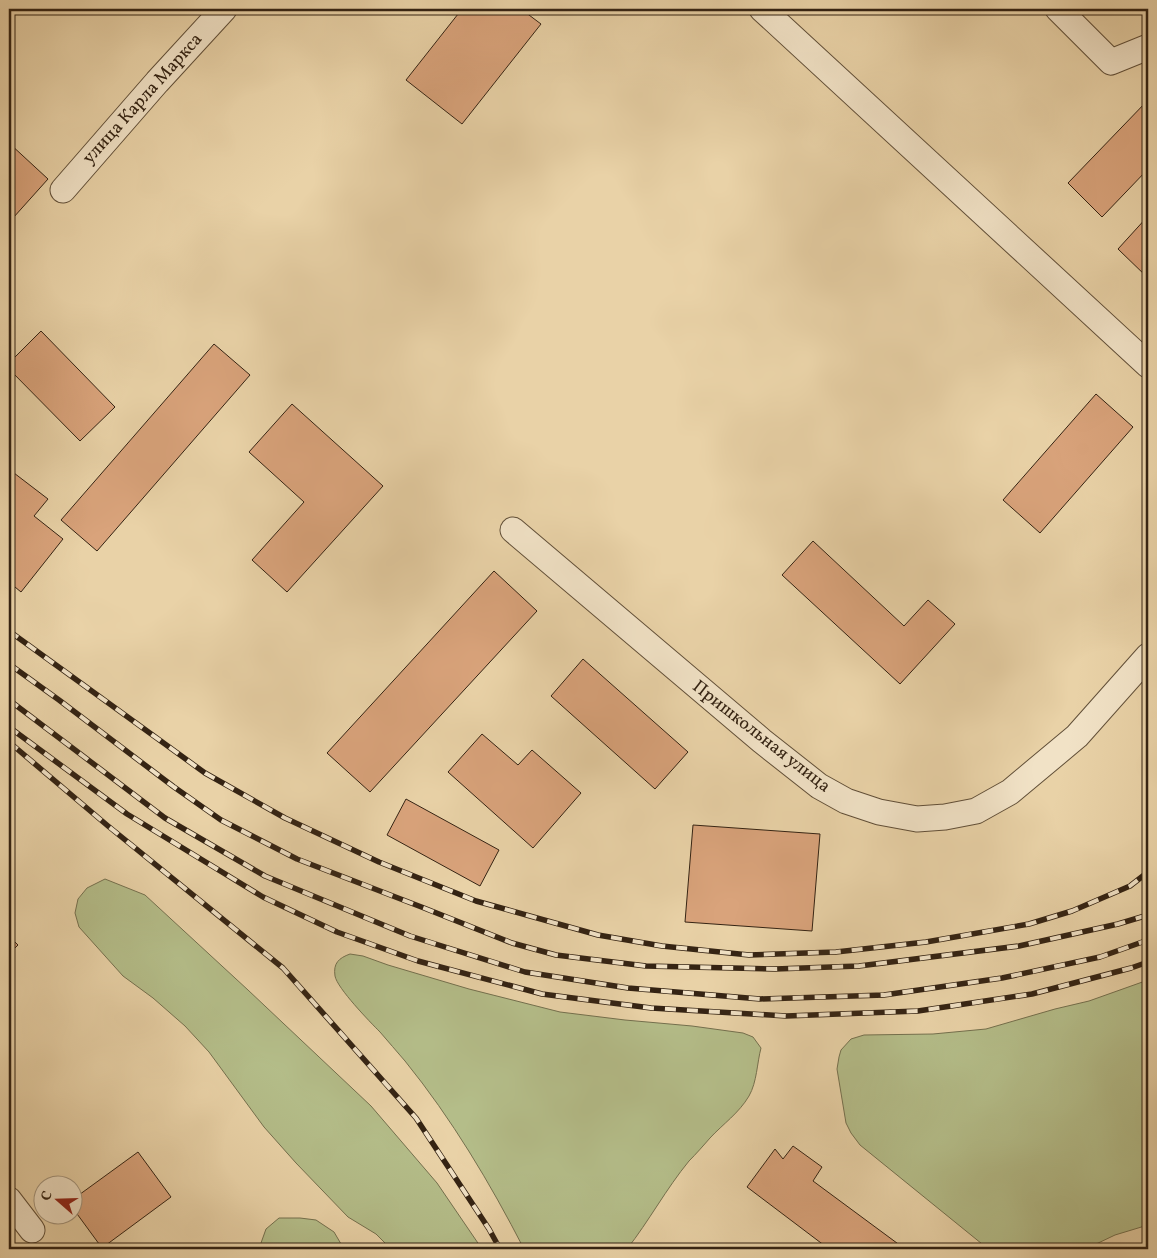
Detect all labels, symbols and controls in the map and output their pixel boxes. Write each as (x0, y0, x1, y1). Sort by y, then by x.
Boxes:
street label: улица Карла Маркса (77, 28, 209, 170)
street label: Пришкольная улица (687, 675, 836, 799)
north arrow (32, 1176, 82, 1226)
text: С (37, 1189, 58, 1204)

